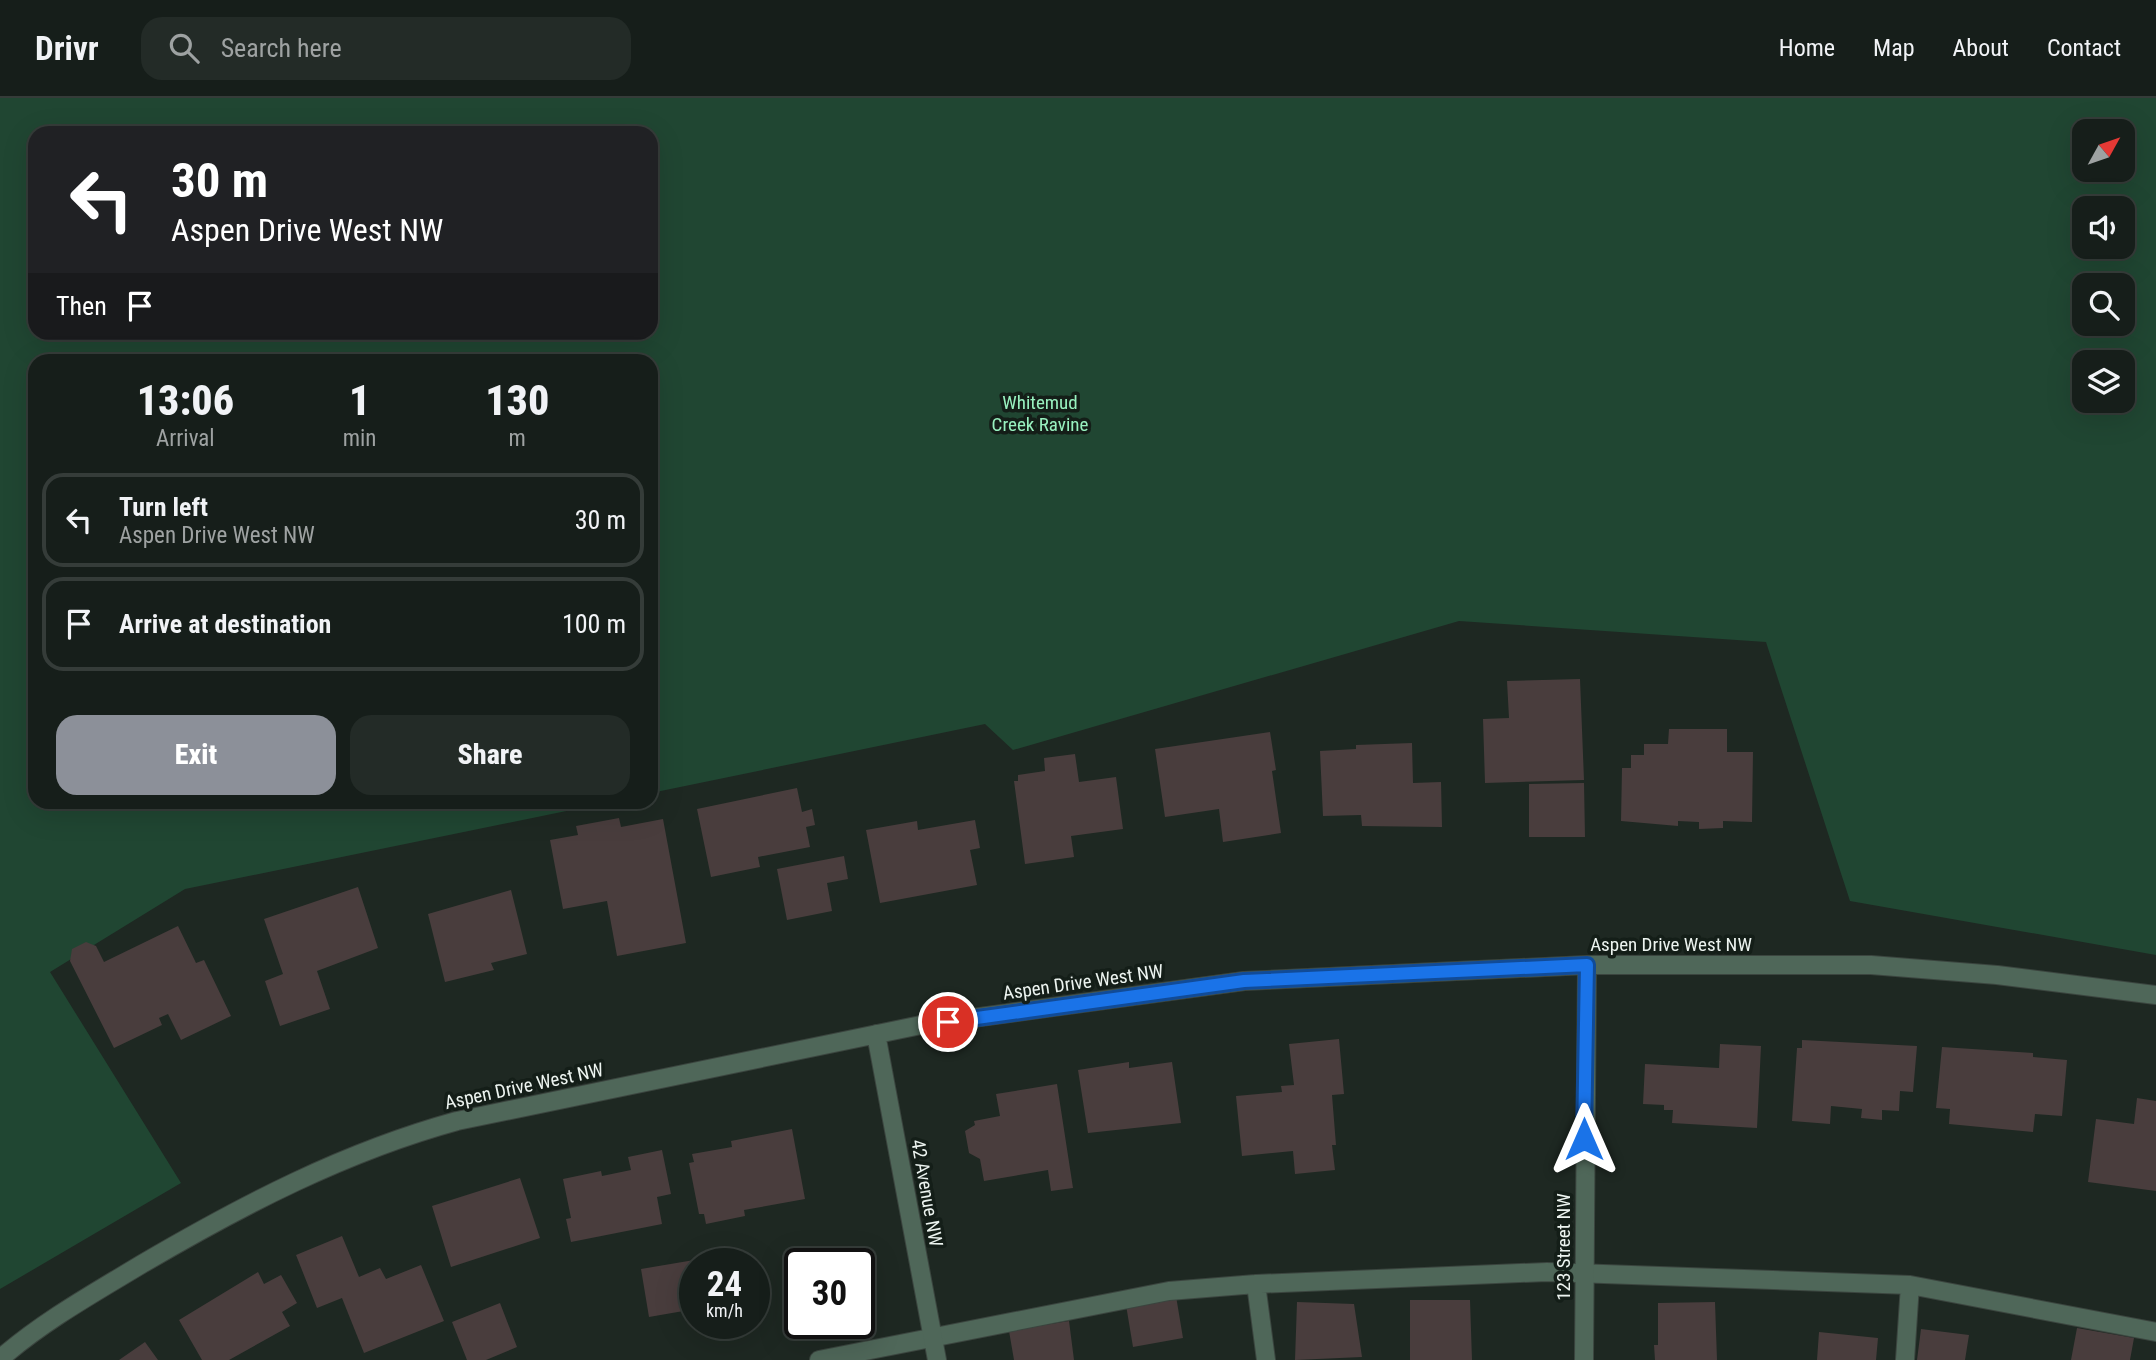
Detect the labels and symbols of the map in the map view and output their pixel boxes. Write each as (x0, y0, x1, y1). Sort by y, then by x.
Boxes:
north arrow (2072, 119, 2135, 182)
park label: Whitemud Creek Ravine (992, 391, 1088, 436)
street label: Aspen Drive West NW (1590, 933, 1752, 956)
street label: Aspen Drive West NW (1001, 959, 1165, 1005)
pin (918, 992, 978, 1052)
street label: Aspen Drive West NW (443, 1058, 605, 1114)
position arrow (1547, 1102, 1621, 1176)
street label: 42 Avenue NW (906, 1138, 948, 1248)
street label: 123 Street NW (1552, 1193, 1575, 1301)
speed limit sign: 30 (784, 1248, 875, 1339)

